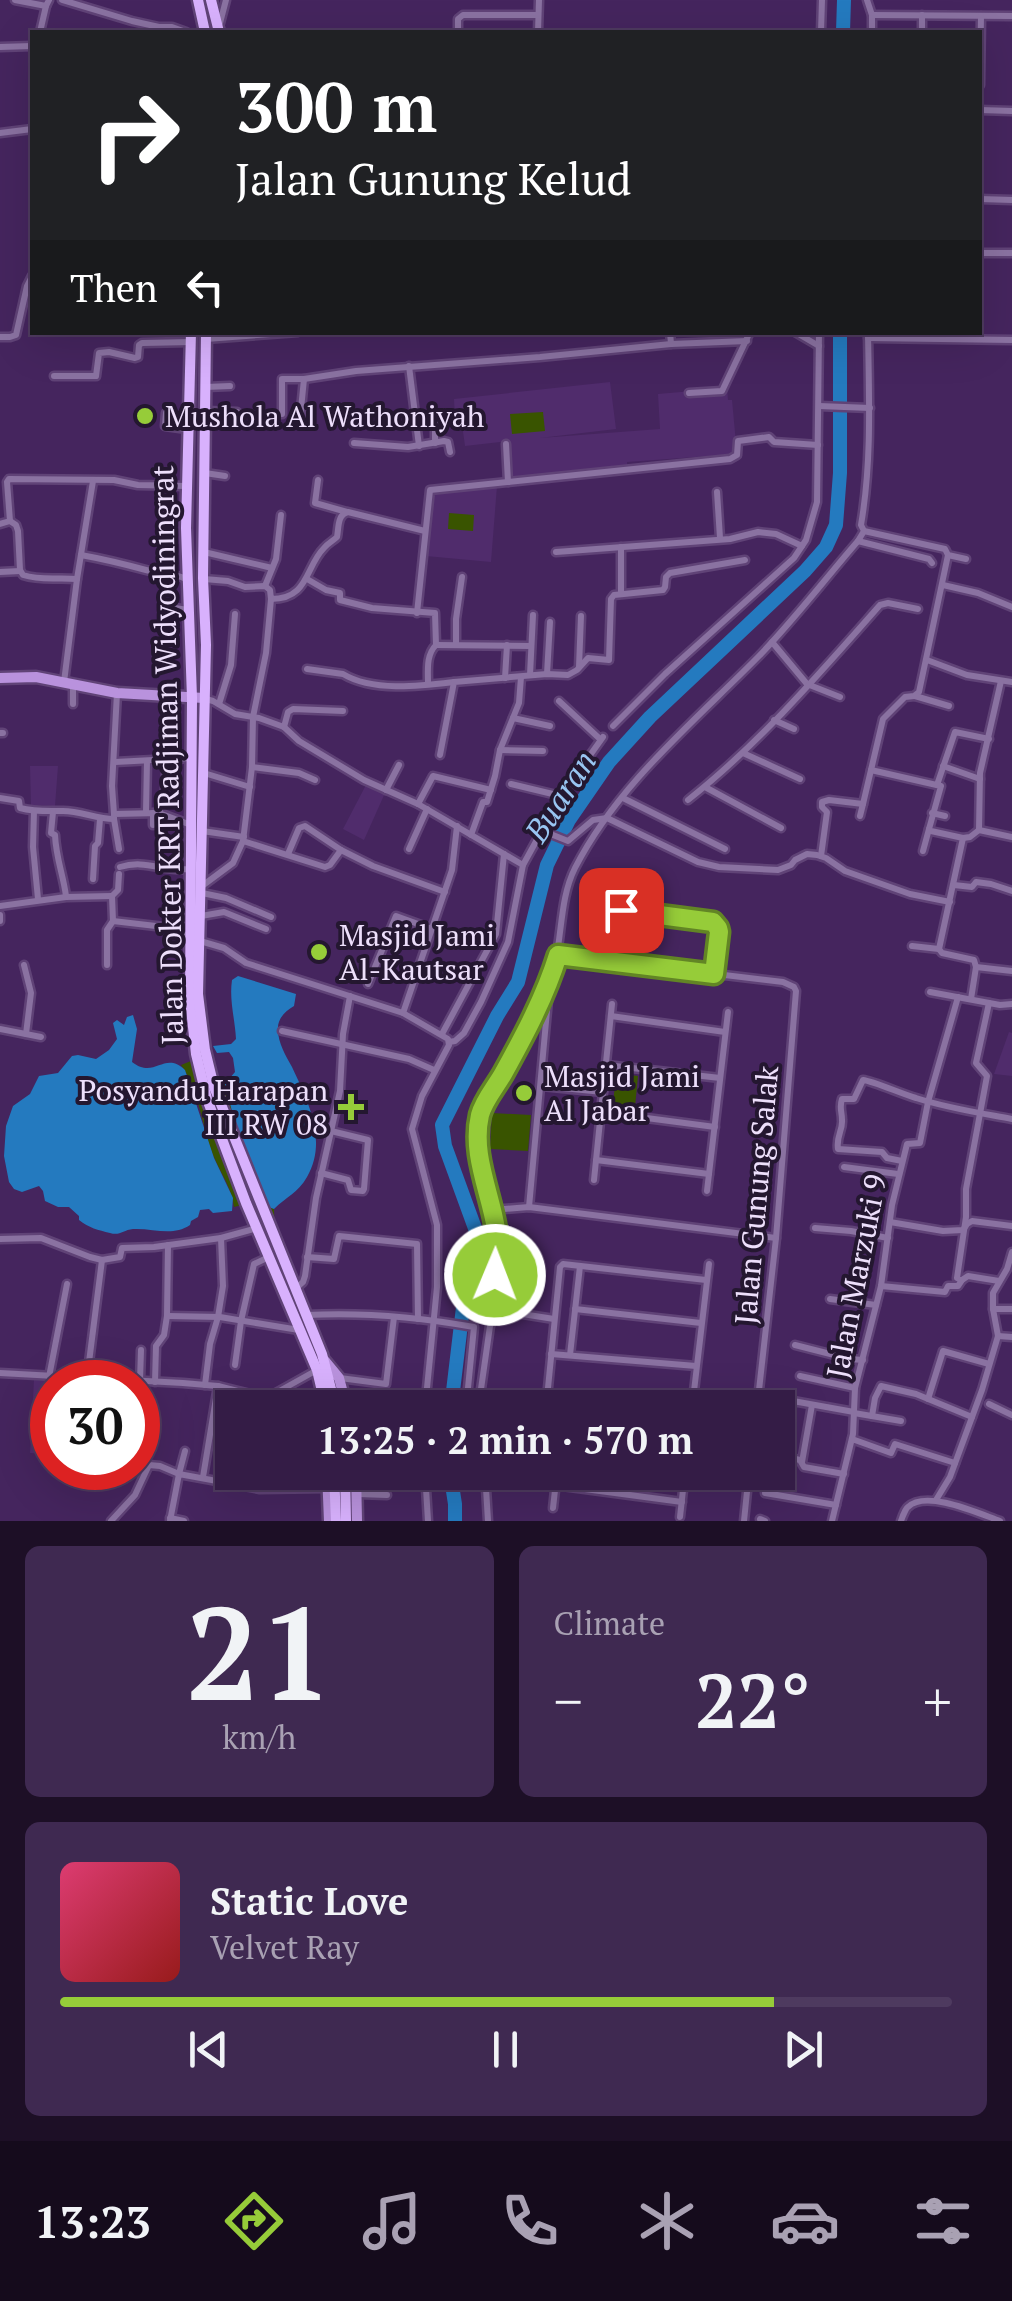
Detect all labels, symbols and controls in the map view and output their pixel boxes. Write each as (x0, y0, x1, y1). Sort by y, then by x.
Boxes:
text: 300 m (235, 59, 437, 152)
icon: right (70, 70, 200, 200)
text: Jalan Gunung Kelud (235, 148, 632, 208)
icon: left (178, 260, 233, 315)
text: Then (70, 263, 158, 313)
place label: Mushola Al Wathoniyah (165, 396, 485, 436)
marker: Mushola Al Wathoniyah (134, 405, 156, 427)
street label: Jalan Dokter KRT Radjiman Widyodiningrat (142, 465, 192, 1045)
water label: Buaran (514, 742, 605, 851)
pin (579, 868, 664, 953)
icon: arrive (594, 883, 649, 938)
place label: Masjid Jami Al-Kautsar (339, 915, 495, 989)
marker: Masjid Jami Al-Kautsar (308, 941, 330, 963)
place label: Masjid Jami Al Jabar (544, 1056, 700, 1130)
street label: Jalan Gunung Salak (725, 1064, 787, 1326)
place label: Posyandu Harapan III RW 08 (79, 1070, 328, 1144)
marker: Masjid Jami Al Jabar (513, 1082, 535, 1104)
marker: Posyandu Harapan III RW 08 (338, 1094, 364, 1120)
street label: Jalan Marzuki 9 (817, 1171, 895, 1381)
position arrow (443, 1223, 547, 1327)
speed limit sign: 30 (30, 1360, 160, 1490)
text: 13:25 · 2 min · 570 m (317, 1415, 693, 1465)
text: 21 (186, 1565, 333, 1737)
text: Climate (554, 1602, 665, 1644)
text: 22° (695, 1650, 811, 1749)
text: − (554, 1664, 583, 1737)
text: + (923, 1664, 952, 1737)
text: km/h (222, 1716, 296, 1758)
text: Static Love (210, 1876, 408, 1926)
text: Velvet Ray (210, 1926, 359, 1968)
icon: previous (181, 2022, 236, 2077)
icon: pause (478, 2022, 533, 2077)
icon: next (776, 2022, 831, 2077)
icon: directions (219, 2186, 289, 2256)
icon: music (357, 2186, 427, 2256)
icon: phone (495, 2186, 565, 2256)
icon: climate (632, 2186, 702, 2256)
icon: car (770, 2186, 840, 2256)
icon: filters (908, 2186, 978, 2256)
text: 13:23 (34, 2191, 151, 2251)

